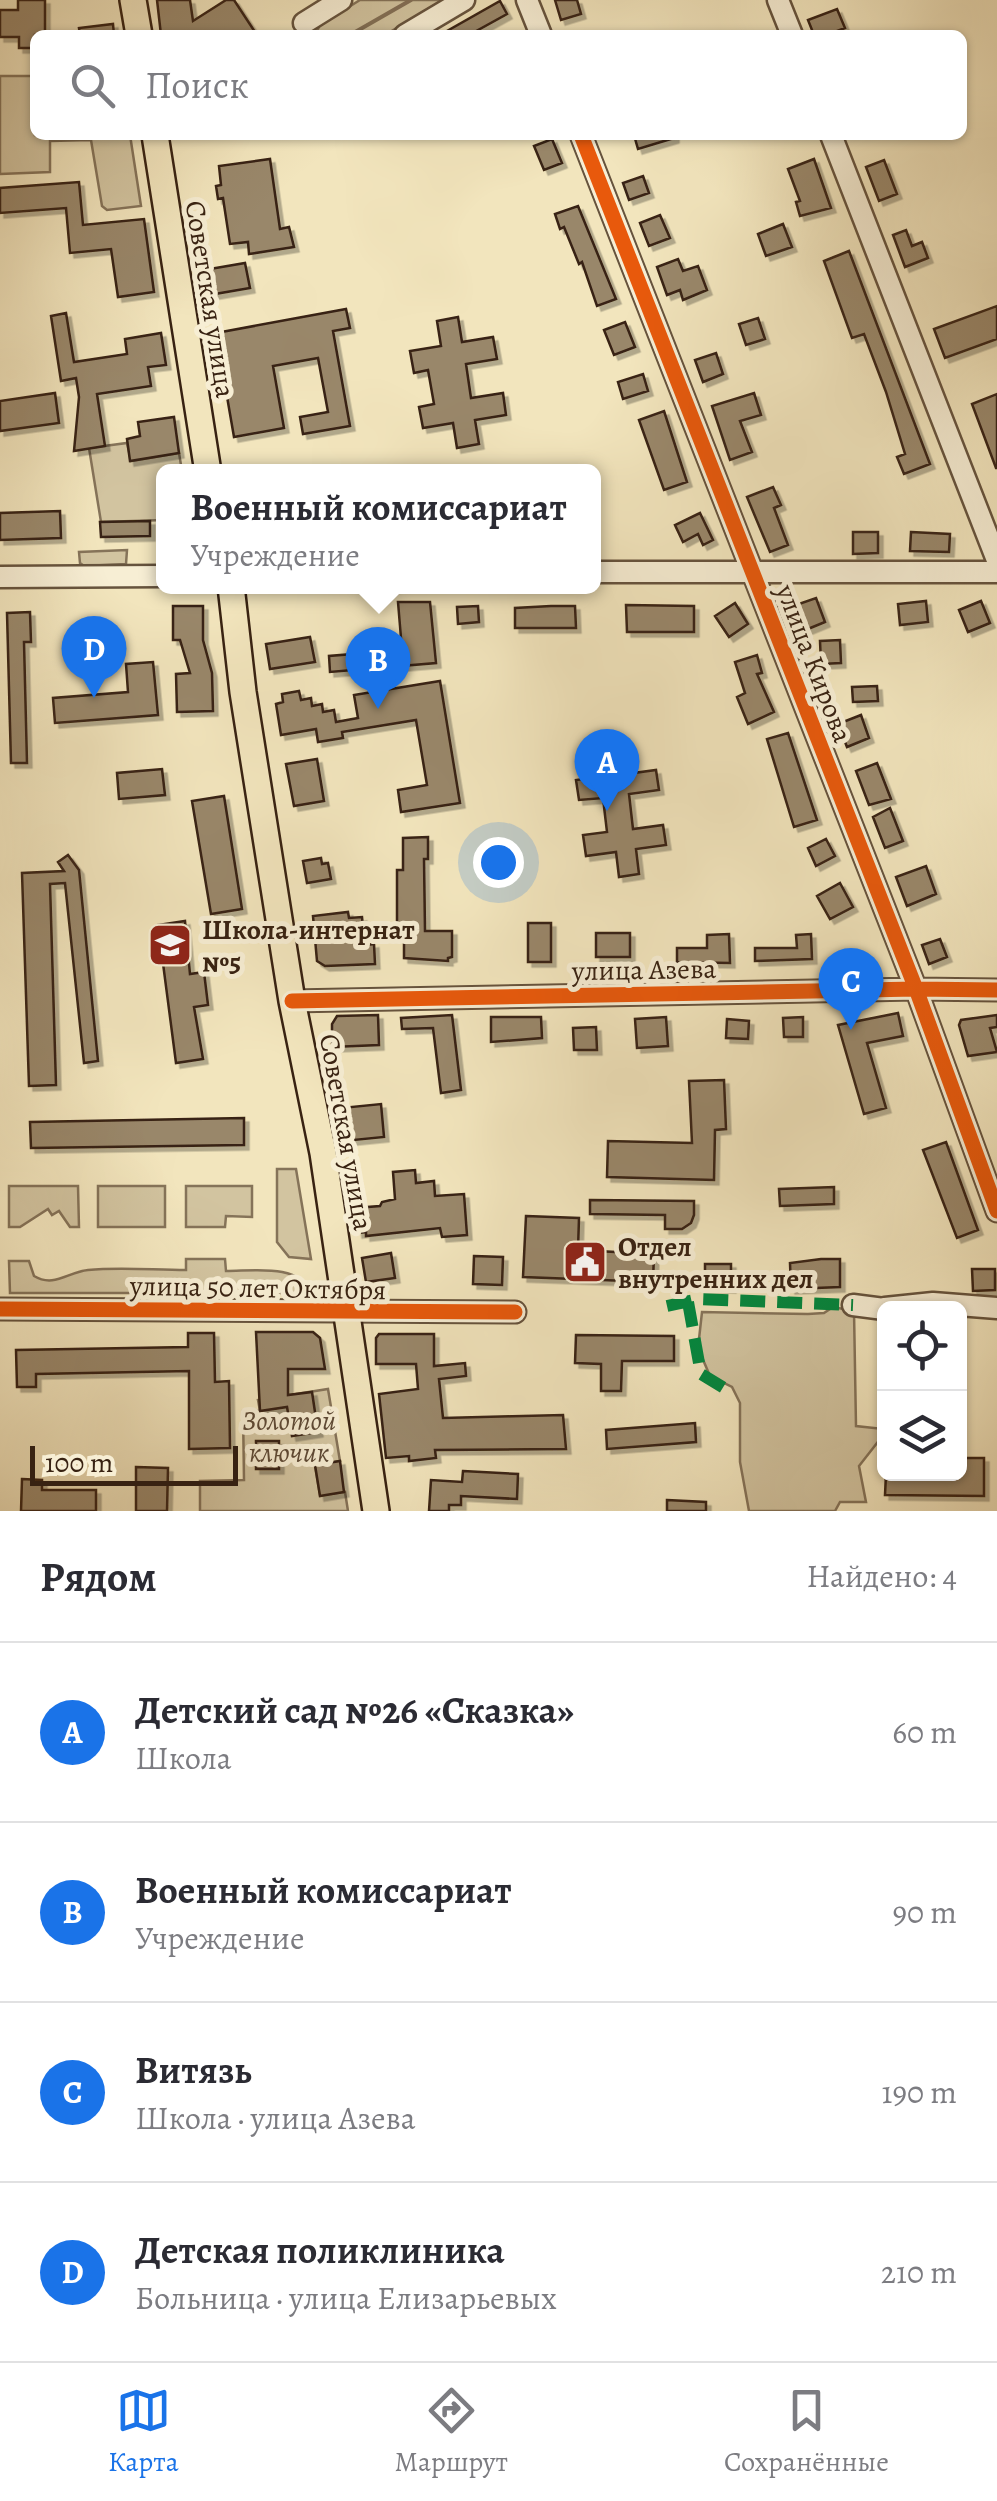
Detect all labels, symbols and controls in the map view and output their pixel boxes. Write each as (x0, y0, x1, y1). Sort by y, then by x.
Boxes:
search box (30, 30, 967, 140)
icon: search (65, 58, 120, 113)
text: Поиск (145, 59, 249, 111)
street label: Советская улица (176, 198, 244, 401)
popup (156, 464, 601, 594)
text: Военный комиссариат (190, 481, 567, 533)
text: Учреждение (190, 533, 360, 577)
street label: улица Кирова (766, 578, 862, 748)
pin: D (62, 616, 126, 698)
pin: B (346, 626, 410, 709)
pin: A (574, 728, 640, 811)
your location (473, 837, 524, 888)
place label: Школа-интернат №5 (202, 911, 415, 981)
school or university icon: Школа-интернат №5 (147, 922, 193, 968)
pin: C (818, 948, 884, 1030)
street label: улица Азева (571, 950, 717, 990)
street label: Советская улица (310, 1031, 382, 1234)
place label: Отдел внутренних дел (618, 1228, 813, 1298)
public building icon: Отдел внутренних дел (562, 1239, 608, 1285)
street label: улица 50 лет Октября (128, 1267, 387, 1309)
map controls (877, 1301, 967, 1481)
button: locate (877, 1301, 967, 1391)
button: layers (877, 1391, 967, 1481)
park label: Золотой ключик (242, 1402, 336, 1472)
scale bar (30, 1441, 238, 1486)
text: 100 m (45, 1444, 113, 1482)
text: Рядом (40, 1548, 157, 1605)
text: Найдено: 4 (806, 1554, 957, 1598)
text: Детский сад №26 «Сказка» (135, 1684, 574, 1736)
text: A (62, 1710, 83, 1754)
text: 60 m (892, 1710, 957, 1754)
text: Школа (135, 1736, 232, 1780)
text: Военный комиссариат (135, 1864, 512, 1916)
text: B (62, 1890, 83, 1934)
text: 90 m (892, 1890, 957, 1934)
text: Учреждение (135, 1916, 305, 1960)
text: Витязь (135, 2044, 252, 2096)
text: C (63, 2070, 82, 2114)
text: 190 m (881, 2070, 957, 2114)
text: Школа · улица Азева (135, 2096, 416, 2140)
text: Детская поликлиника (135, 2224, 505, 2276)
text: D (61, 2250, 84, 2294)
text: 210 m (881, 2250, 957, 2294)
text: Больница · улица Елизарьевых (135, 2276, 557, 2320)
tab: Карта (108, 2383, 179, 2481)
tab: Маршрут (395, 2383, 508, 2481)
tab: Сохранённые (724, 2383, 889, 2481)

